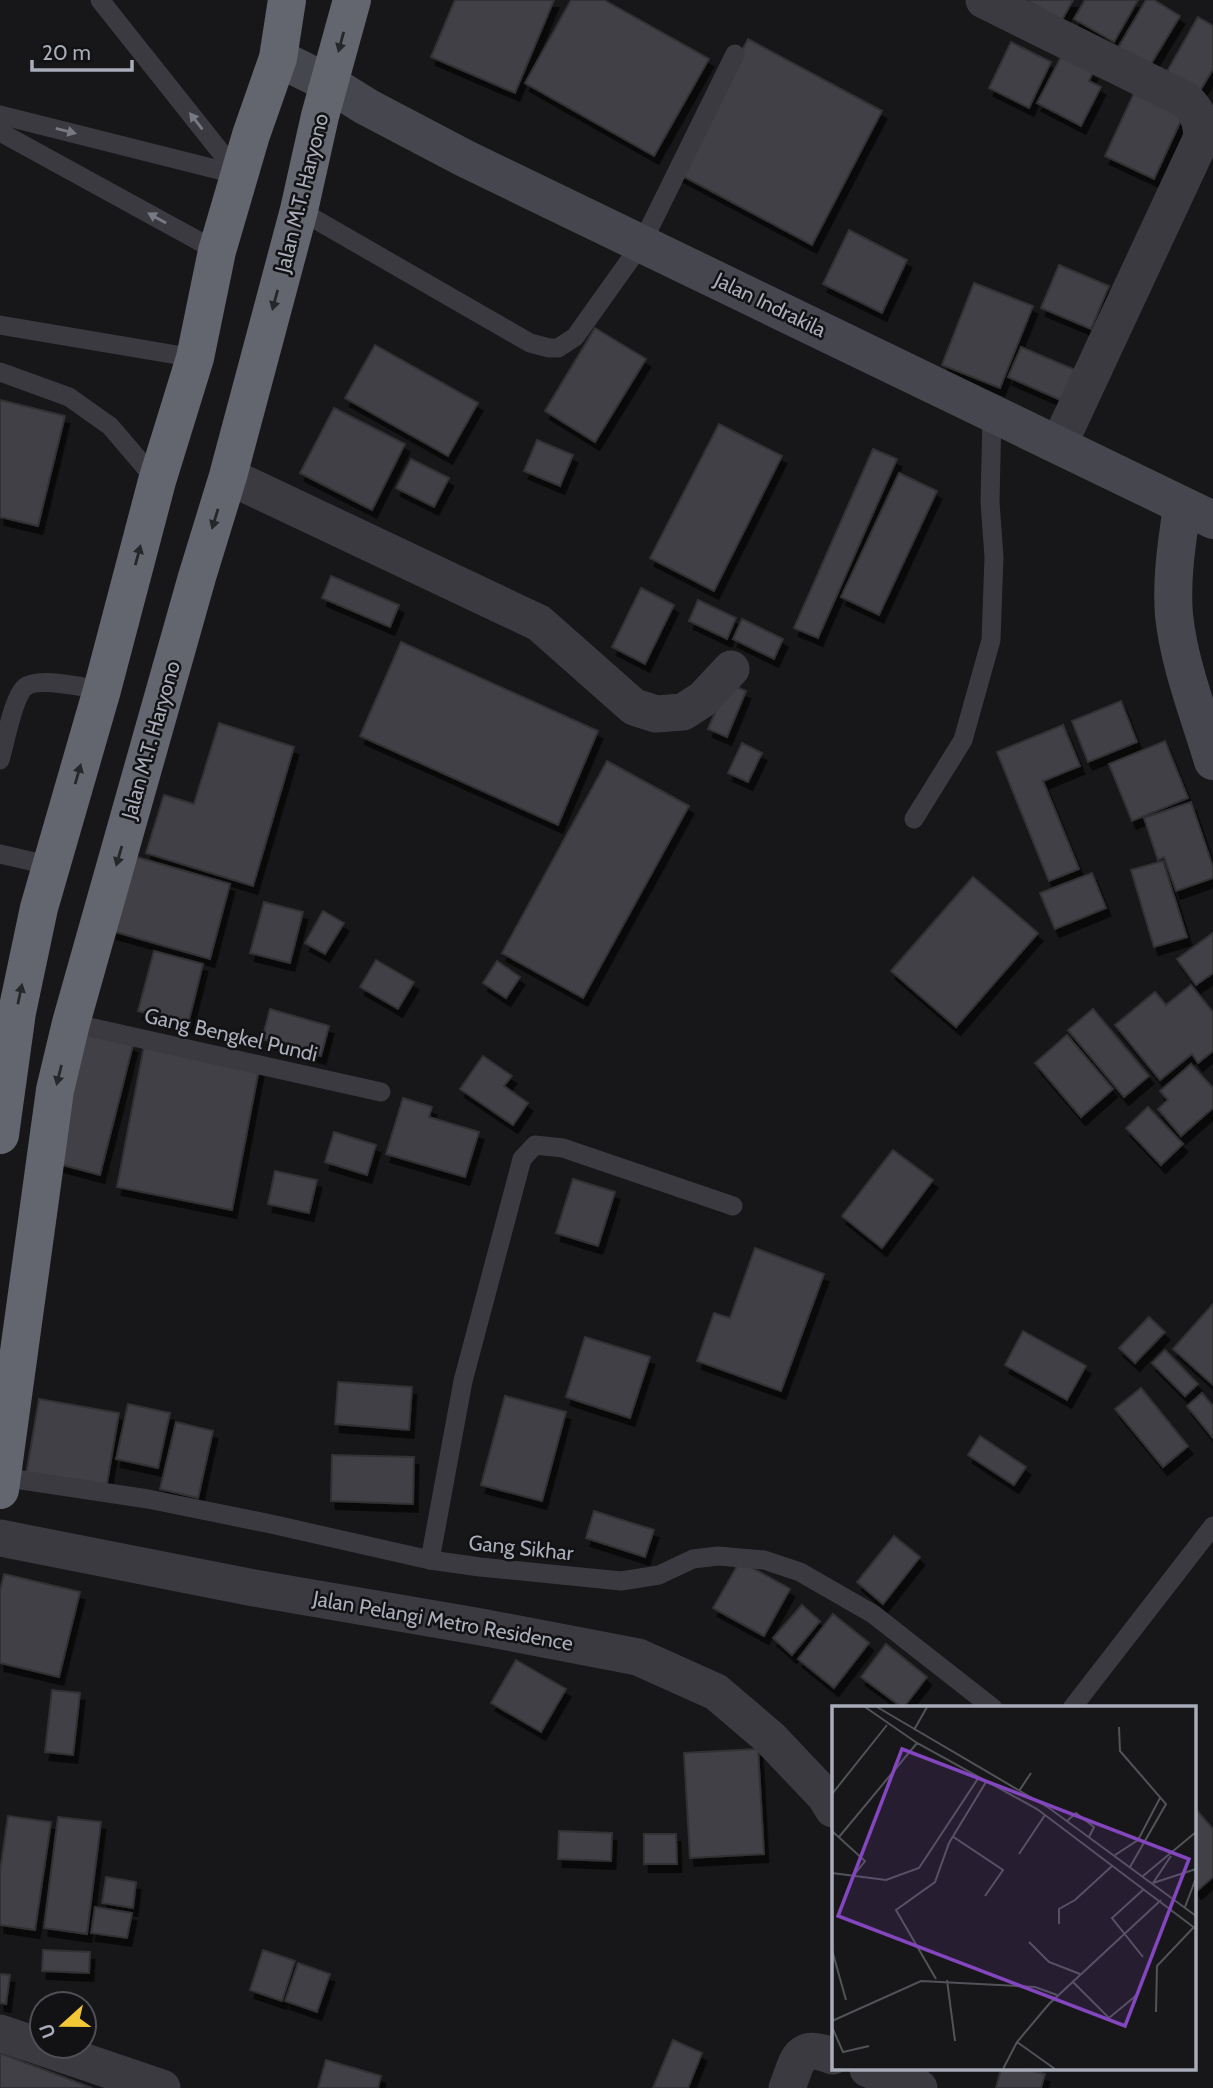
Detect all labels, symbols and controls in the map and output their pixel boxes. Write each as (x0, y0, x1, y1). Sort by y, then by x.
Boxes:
scale bar (32, 28, 131, 72)
one-way arrow (336, 32, 346, 53)
text: 20 m (42, 40, 91, 65)
street label: Jalan M.T. Haryono (269, 111, 333, 276)
one-way arrow (189, 113, 204, 131)
one-way arrow (55, 126, 77, 137)
one-way arrow (146, 213, 166, 225)
street label: Jalan Indrakila (710, 266, 830, 342)
one-way arrow (270, 290, 280, 311)
one-way arrow (209, 509, 220, 530)
one-way arrow (133, 544, 144, 566)
street label: Jalan M.T. Haryono (116, 658, 185, 823)
one-way arrow (73, 763, 84, 785)
one-way arrow (113, 845, 123, 866)
one-way arrow (15, 983, 26, 1005)
street label: Gang Bengkel Pundi (142, 1002, 320, 1067)
one-way arrow (53, 1064, 64, 1086)
street label: Gang Sikhar (467, 1530, 575, 1565)
street label: Jalan Pelangi Metro Residence (310, 1585, 575, 1656)
inset map (832, 1706, 1196, 2070)
north arrow (28, 1990, 98, 2060)
text: U (34, 2020, 61, 2041)

